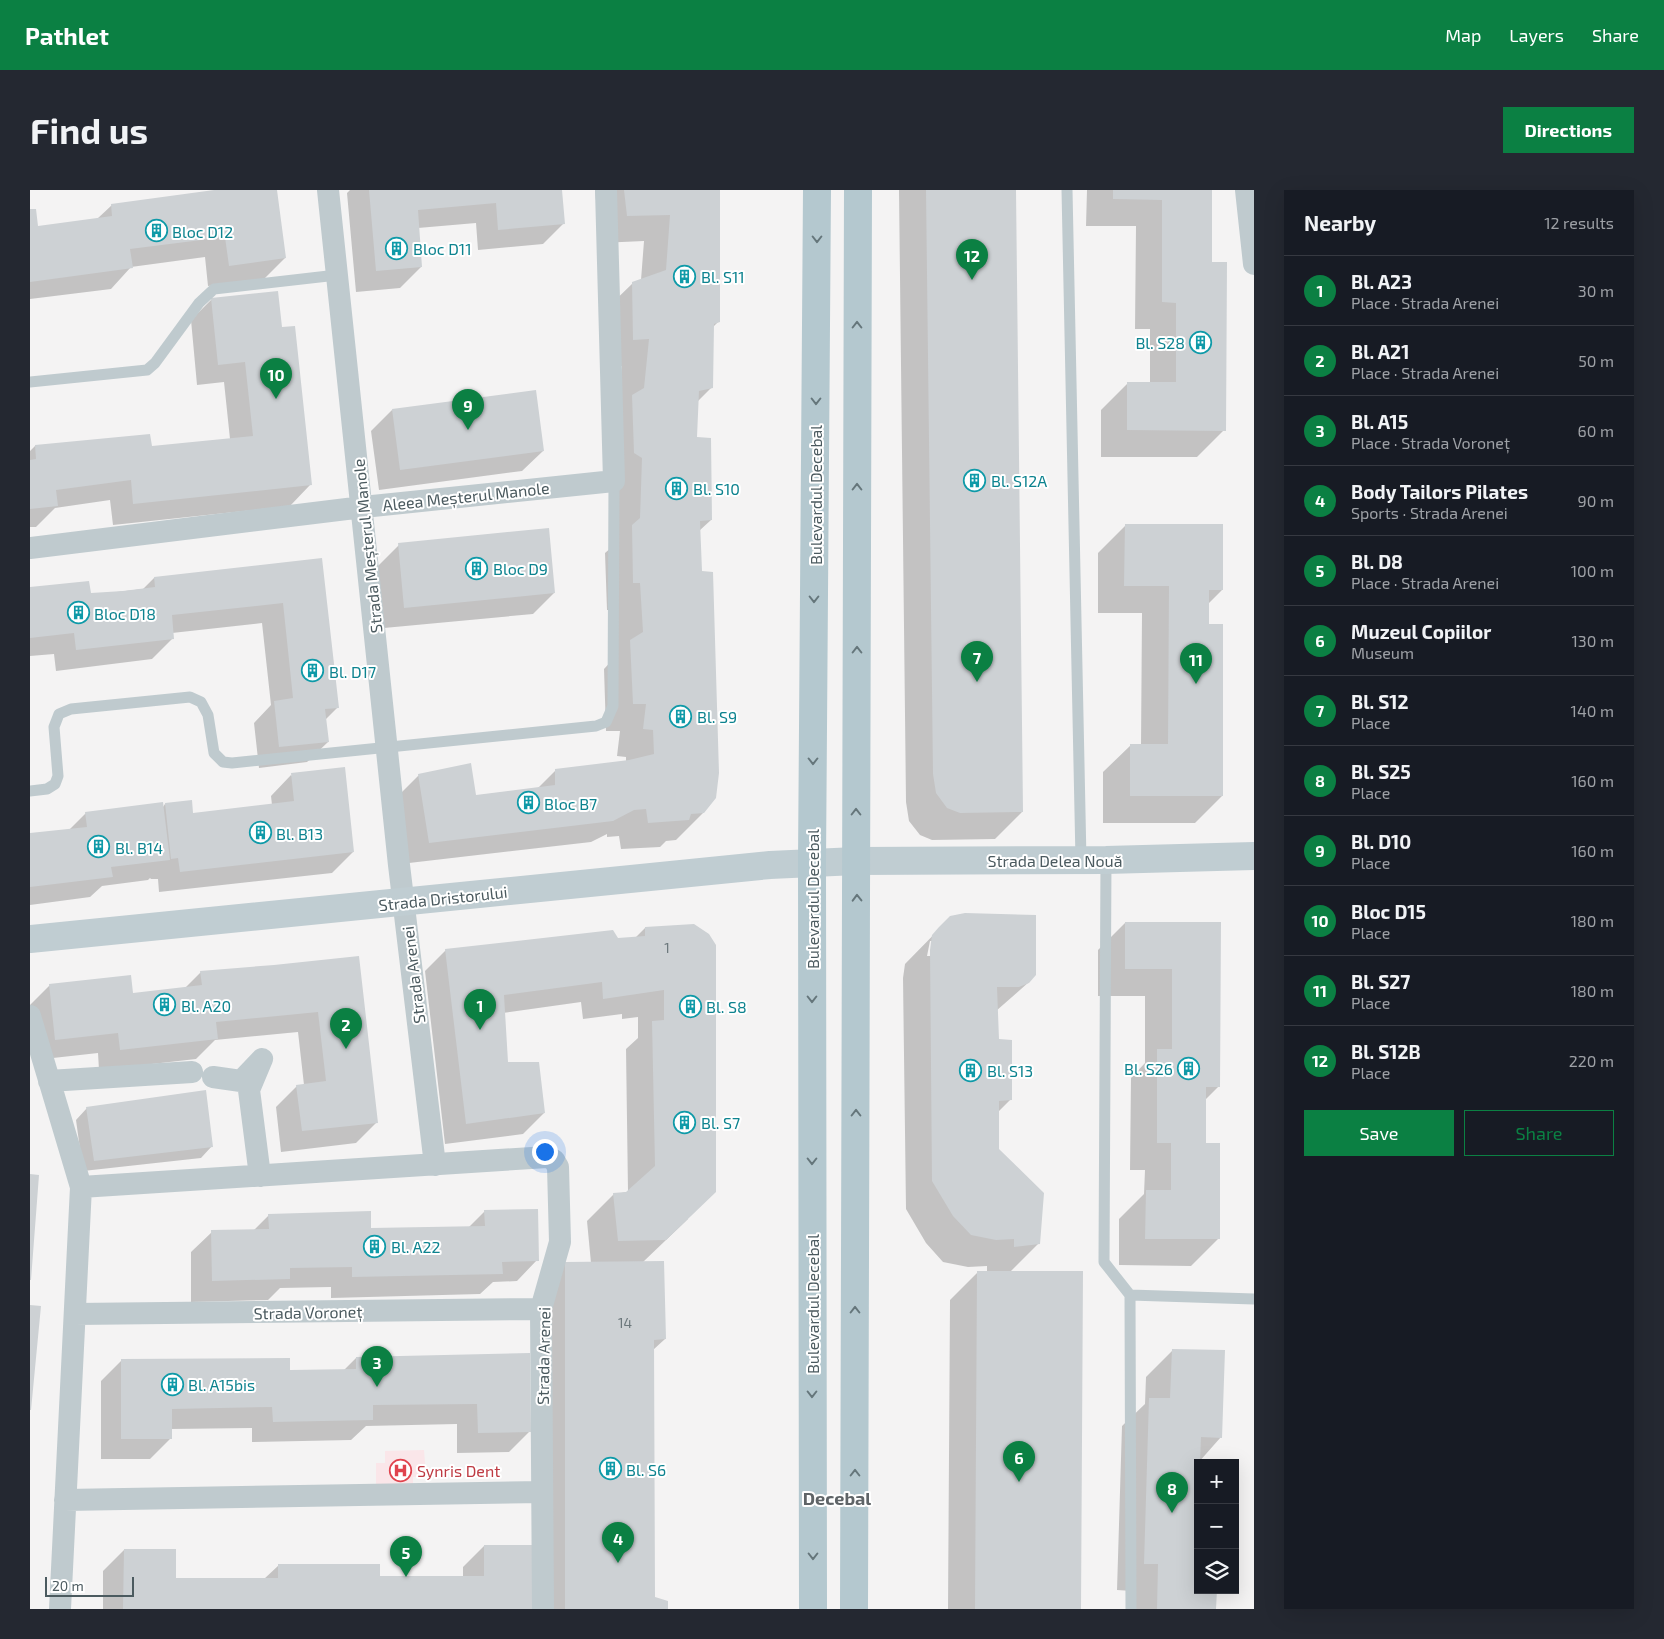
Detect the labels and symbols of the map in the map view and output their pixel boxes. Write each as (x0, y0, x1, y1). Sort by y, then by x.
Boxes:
building icon: Bloc D12 (144, 219, 168, 243)
place label: Bloc D12 (172, 222, 233, 241)
one-way arrow (812, 235, 822, 243)
building icon: Bloc D11 (385, 236, 409, 260)
place label: Bloc D11 (413, 239, 472, 258)
pin: 12 (956, 239, 988, 280)
building icon: Bl. S11 (673, 264, 697, 288)
place label: Bl. S11 (701, 267, 745, 286)
one-way arrow (852, 320, 863, 328)
building icon: Bl. S28 (1189, 330, 1213, 354)
place label: Bl. S28 (1135, 333, 1185, 352)
pin: 10 (260, 358, 292, 399)
pin: 9 (452, 389, 484, 430)
one-way arrow (811, 398, 821, 405)
street label: Bulevardul Decebal (806, 425, 825, 565)
street label: Strada Meșterul Manole (348, 458, 388, 634)
building icon: Bl. S12A (963, 468, 987, 492)
place label: Bl. S12A (991, 471, 1047, 490)
building icon: Bl. S10 (665, 476, 689, 500)
street label: Aleea Meșterul Manole (382, 478, 551, 516)
place label: Bl. S10 (693, 479, 740, 498)
one-way arrow (852, 483, 862, 490)
building icon: Bloc D9 (465, 556, 489, 580)
place label: Bloc D9 (493, 559, 548, 578)
one-way arrow (809, 595, 819, 603)
building icon: Bloc D18 (66, 601, 90, 625)
place label: Bloc D18 (94, 604, 156, 623)
pin: 7 (961, 641, 993, 682)
pin: 11 (1180, 643, 1212, 684)
one-way arrow (852, 645, 862, 653)
building icon: Bl. D17 (301, 659, 325, 683)
place label: Bl. D17 (329, 662, 376, 681)
building icon: Bl. S9 (669, 704, 693, 728)
place label: Bl. S9 (697, 707, 737, 726)
one-way arrow (808, 758, 818, 765)
building icon: Bloc B7 (516, 791, 540, 815)
place label: Bloc B7 (544, 794, 597, 813)
one-way arrow (851, 808, 861, 816)
building icon: Bl. B13 (248, 821, 272, 845)
place label: Bl. B13 (276, 824, 323, 843)
street label: Bulevardul Decebal (803, 829, 822, 969)
building icon: Bl. B14 (87, 835, 111, 859)
place label: Bl. B14 (115, 838, 163, 857)
street label: Strada Delea Nouă (988, 851, 1122, 870)
street label: Strada Dristorului (378, 882, 508, 914)
one-way arrow (852, 893, 862, 901)
street label: Strada Arenei (398, 925, 428, 1025)
house number: 1 (664, 939, 670, 956)
pin: 1 (464, 989, 496, 1030)
building icon: Bl. A20 (153, 993, 177, 1017)
building icon: Bl. S8 (678, 994, 702, 1018)
one-way arrow (807, 995, 817, 1003)
place label: Bl. A20 (181, 996, 231, 1015)
place label: Bl. S8 (706, 997, 747, 1016)
pin: 2 (330, 1008, 362, 1049)
building icon: Bl. S26 (1177, 1056, 1201, 1080)
building icon: Bl. S13 (959, 1058, 983, 1082)
place label: Bl. S26 (1124, 1059, 1173, 1078)
place label: Bl. S13 (987, 1061, 1033, 1080)
one-way arrow (851, 1109, 861, 1116)
building icon: Bl. S7 (673, 1110, 697, 1134)
place label: Bl. S7 (701, 1113, 740, 1132)
your location (532, 1139, 558, 1165)
one-way arrow (807, 1158, 817, 1165)
building icon: Bl. A22 (363, 1234, 387, 1258)
street label: Bulevardul Decebal (803, 1234, 822, 1374)
place label: Bl. A22 (391, 1237, 440, 1256)
street label: Strada Voroneț (253, 1302, 363, 1324)
one-way arrow (850, 1306, 860, 1314)
street label: Strada Arenei (533, 1307, 553, 1405)
house number: 14 (618, 1314, 632, 1331)
pin: 3 (361, 1346, 393, 1387)
building icon: Bl. A15bis (160, 1372, 184, 1396)
place label: Bl. A15bis (188, 1375, 255, 1394)
one-way arrow (807, 1390, 817, 1398)
pin: 6 (1003, 1441, 1035, 1482)
building icon: Bl. S6 (598, 1457, 622, 1481)
hospital icon: Synris Dent (389, 1458, 413, 1482)
place label: Bl. S6 (626, 1460, 666, 1479)
place label: Synris Dent (417, 1461, 500, 1480)
one-way arrow (850, 1469, 860, 1476)
pin: 8 (1156, 1472, 1188, 1513)
district label: Decebal (803, 1487, 871, 1509)
pin: 4 (602, 1522, 634, 1563)
pin: 5 (390, 1536, 422, 1577)
one-way arrow (808, 1552, 818, 1560)
scale bar (45, 1574, 134, 1597)

